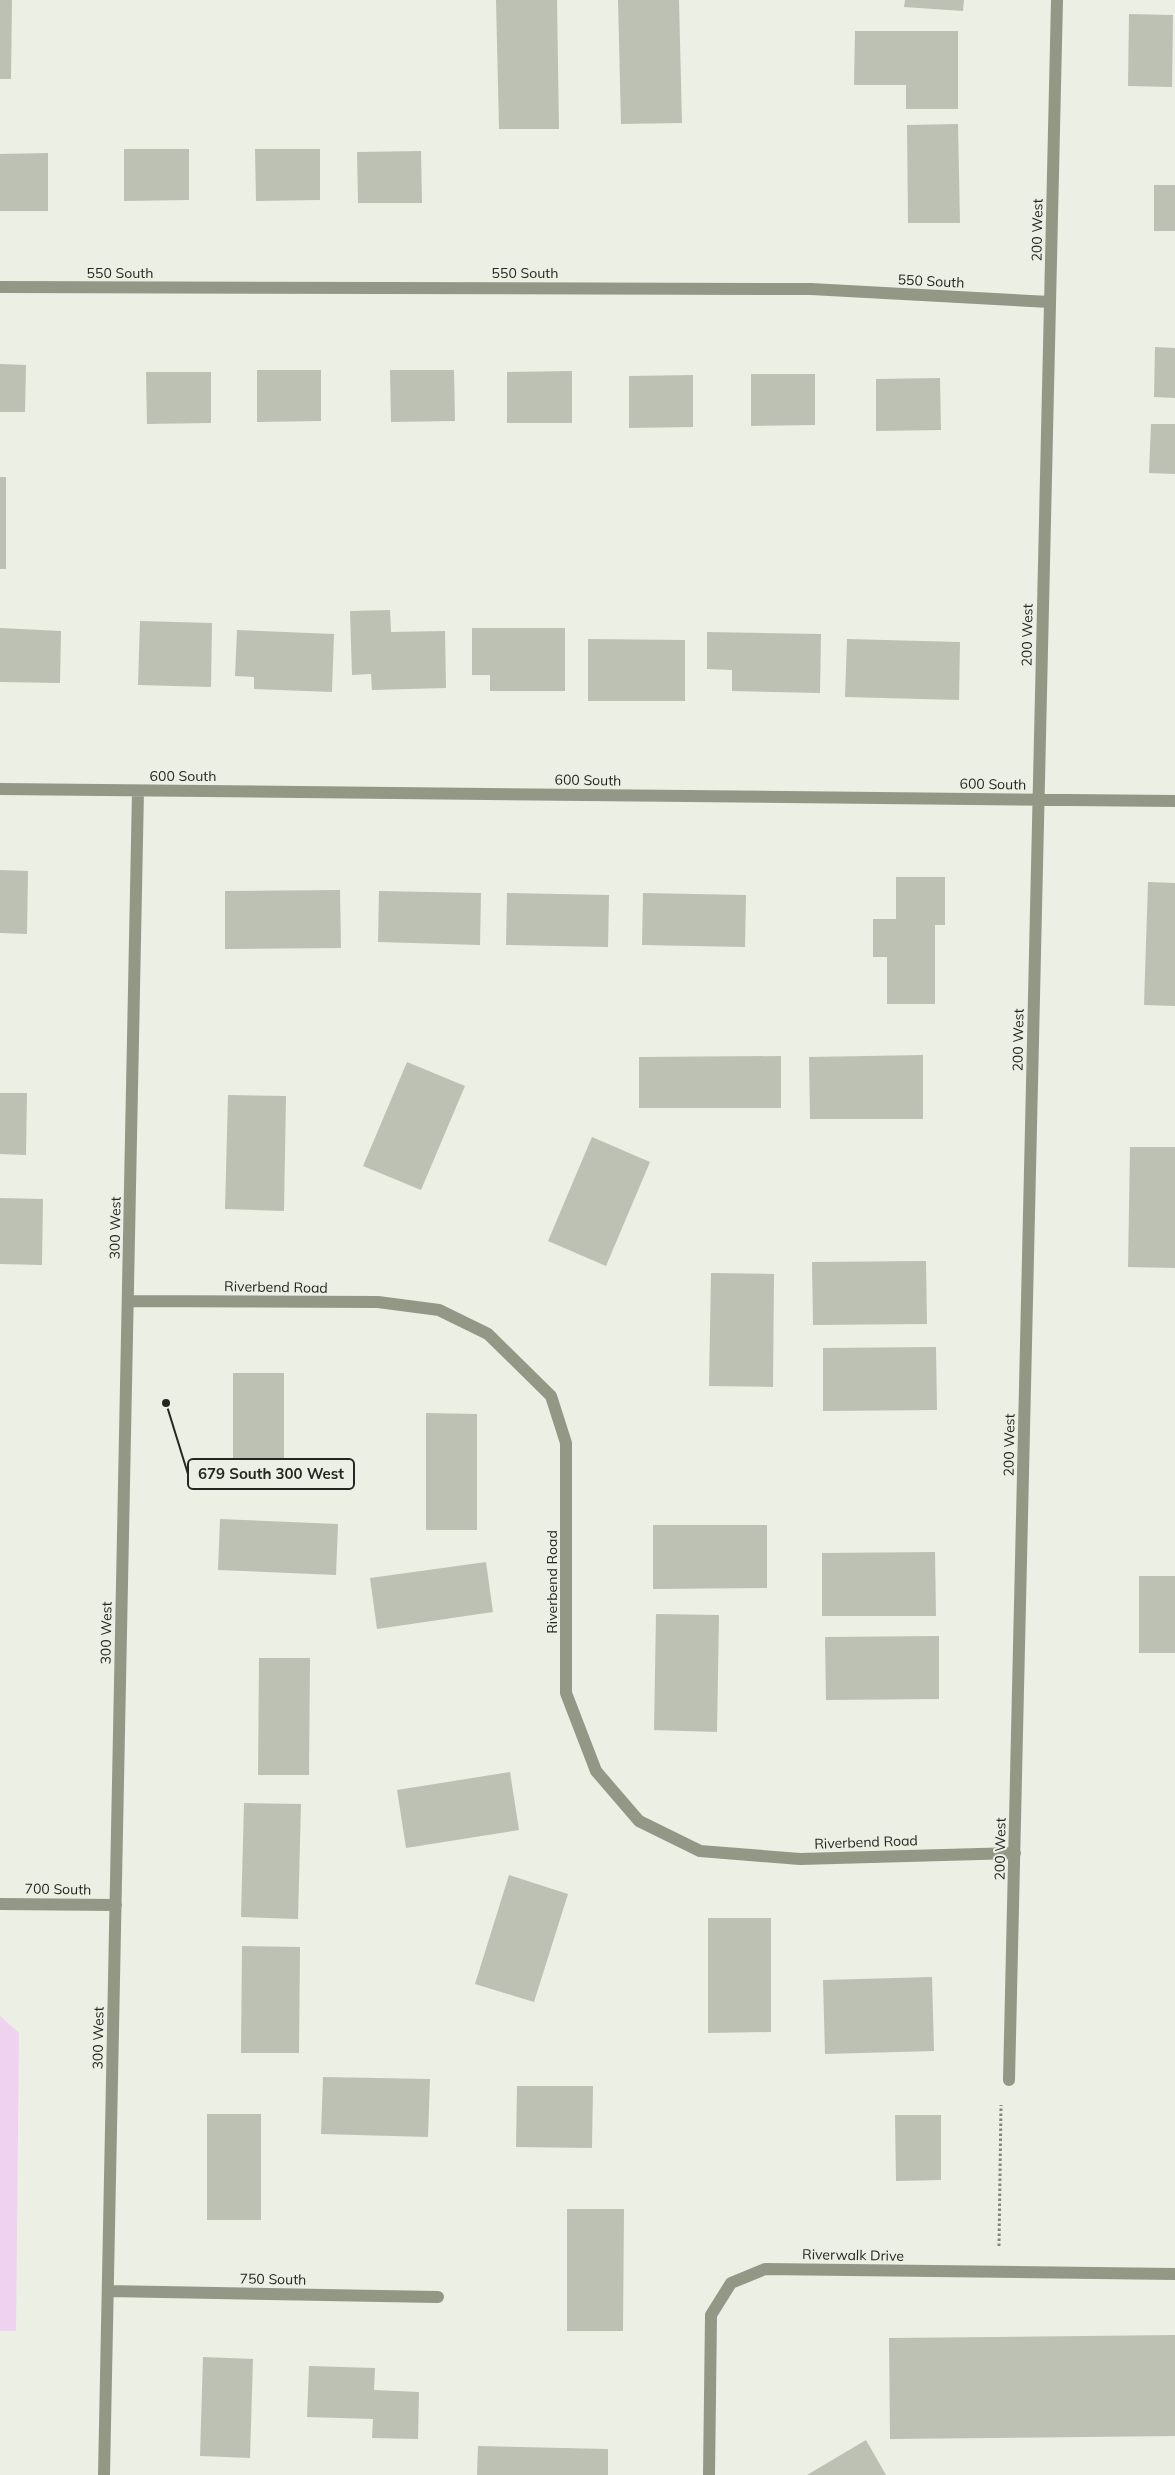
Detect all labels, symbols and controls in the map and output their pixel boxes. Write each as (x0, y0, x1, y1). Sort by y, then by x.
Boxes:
street label: 200 West (1027, 198, 1047, 262)
street label: 550 South (87, 264, 153, 282)
street label: 550 South (492, 264, 558, 282)
street label: 550 South (897, 270, 965, 292)
street label: 200 West (1017, 603, 1037, 667)
street label: 600 South (150, 767, 216, 785)
street label: 600 South (554, 770, 622, 790)
street label: 600 South (959, 774, 1027, 794)
street label: 200 West (1008, 1008, 1028, 1072)
street label: 300 West (105, 1196, 125, 1260)
street label: Riverbend Road (224, 1277, 328, 1297)
street label: 200 West (999, 1413, 1019, 1477)
callout: 679 South 300 West (188, 1459, 354, 1489)
text: 679 South 300 West (198, 1464, 344, 1483)
street label: Riverbend Road (543, 1530, 561, 1634)
street label: 300 West (96, 1601, 116, 1665)
street label: 200 West (990, 1817, 1010, 1881)
street label: Riverbend Road (814, 1831, 918, 1853)
street label: 700 South (24, 1879, 92, 1899)
street label: 300 West (88, 2006, 108, 2070)
street label: Riverwalk Drive (802, 2245, 904, 2265)
street label: 750 South (239, 2269, 307, 2289)

